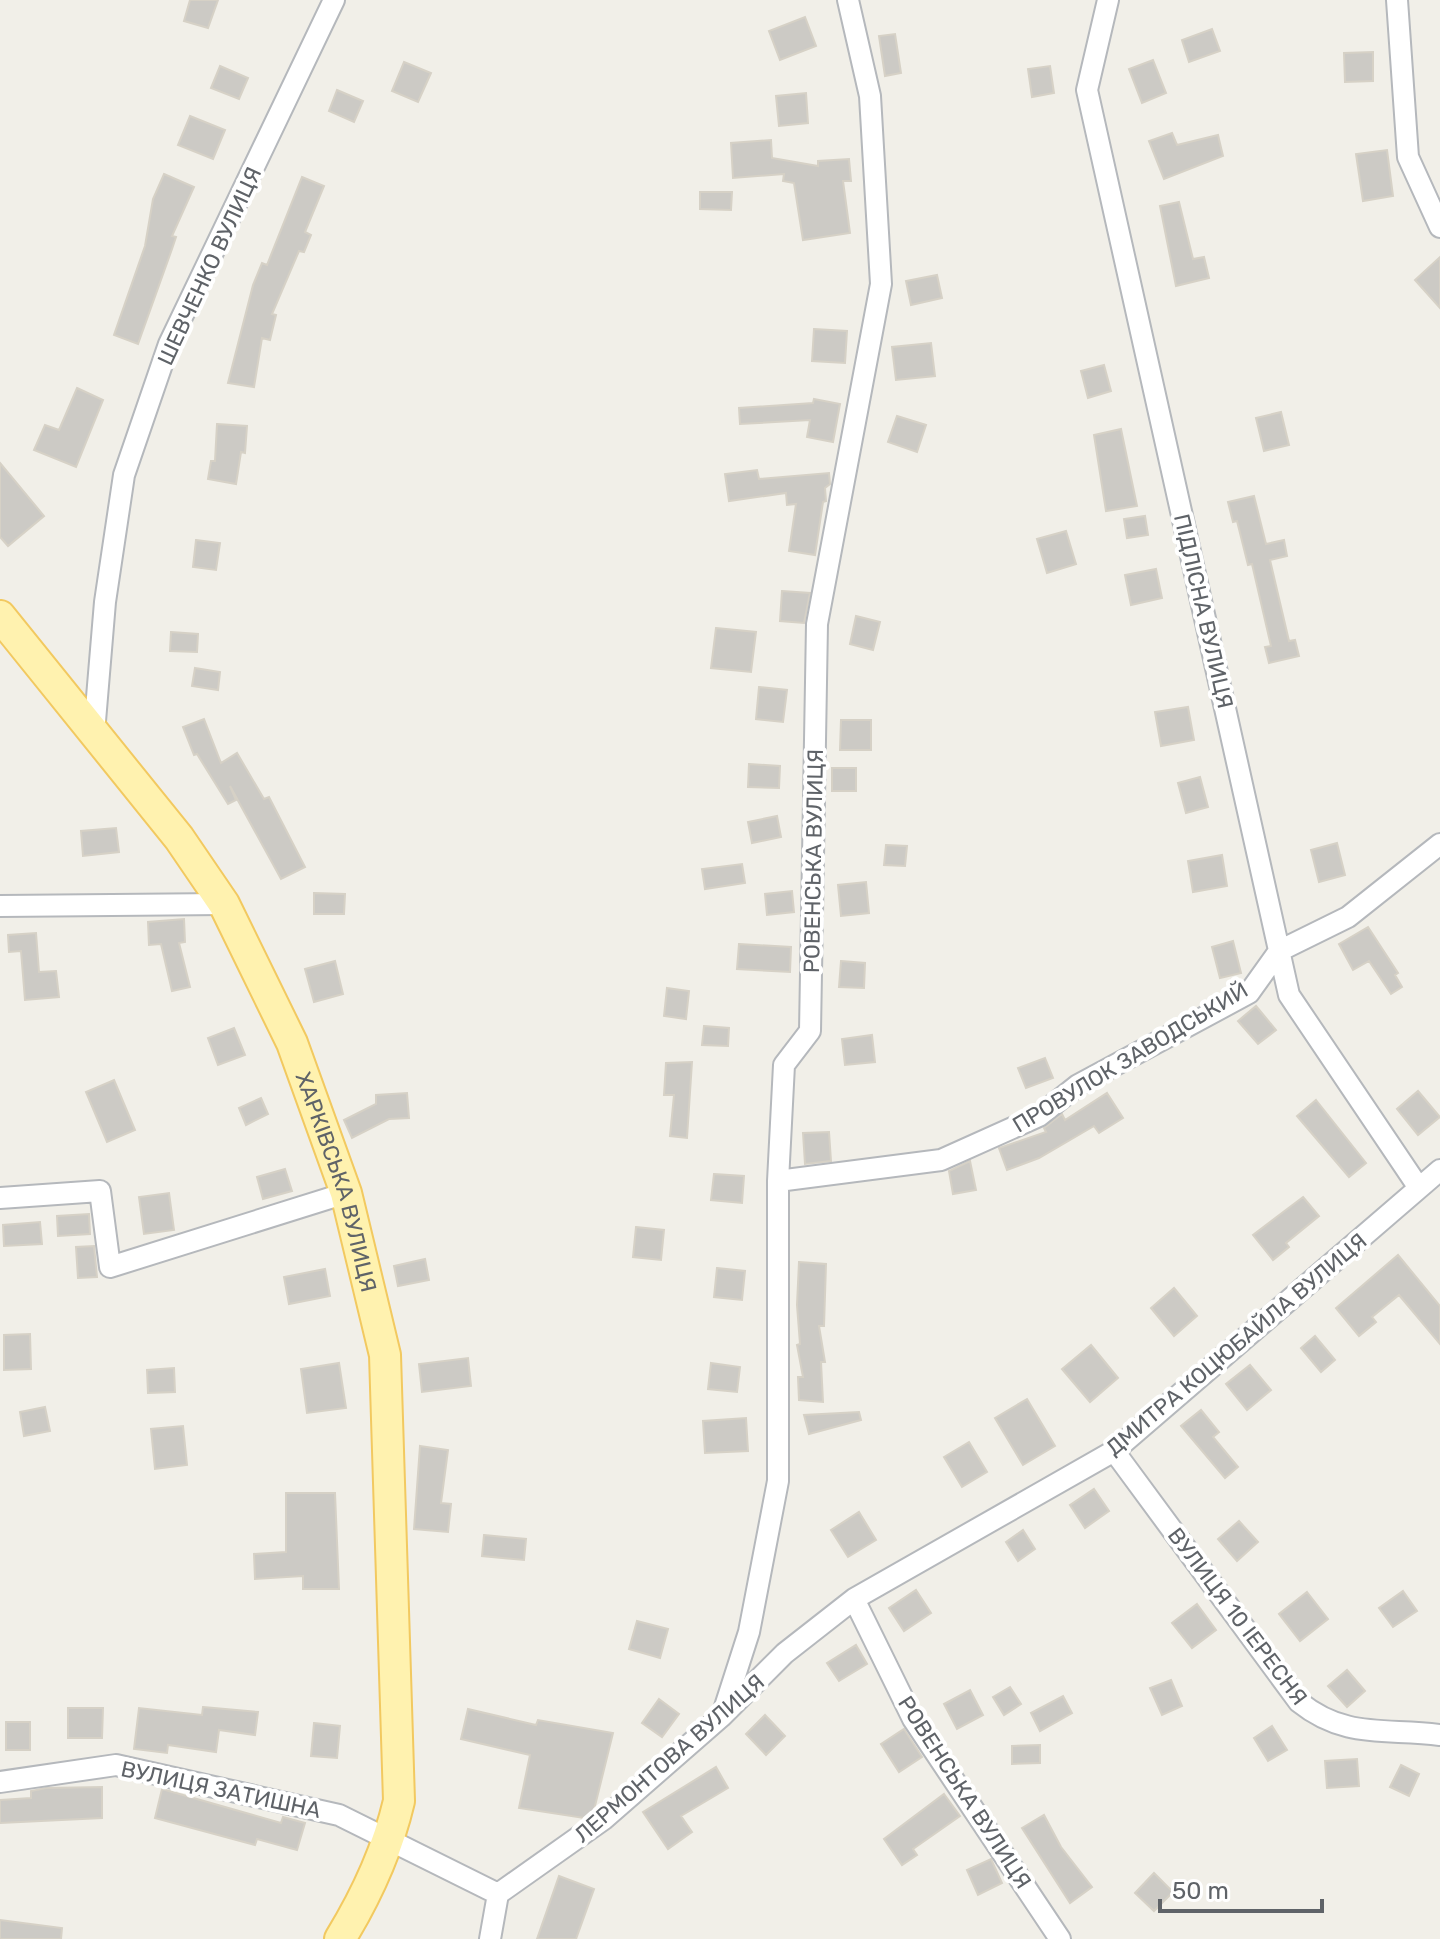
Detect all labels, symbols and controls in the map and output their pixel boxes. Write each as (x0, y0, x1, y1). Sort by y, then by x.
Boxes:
street label: ШЕВЧЕНКО ВУЛИЦЯ (152, 163, 267, 370)
street label: ПІДЛІСНА ВУЛИЦЯ (1168, 511, 1239, 711)
street label: РОВЕНСЬКА ВУЛИЦЯ (798, 749, 829, 973)
street label: ПРОВУЛОК ЗАВОДСЬКИЙ (1008, 976, 1253, 1138)
street label: ХАРКІВСЬКА ВУЛИЦЯ (290, 1068, 382, 1295)
street label: ДМИТРА КОЦЮБАЙЛА ВУЛИЦЯ (1101, 1227, 1372, 1461)
street label: ВУЛИЦЯ 10 ІЕРЕСНЯ (1162, 1522, 1313, 1710)
street label: ЛЕРМОНТОВА ВУЛИЦЯ (569, 1668, 770, 1848)
street label: РОВЕНСЬКА ВУЛИЦЯ (892, 1691, 1037, 1894)
street label: ВУЛИЦЯ ЗАТИШНА (118, 1755, 324, 1824)
scale bar (1160, 1863, 1322, 1913)
text: 50 m (1172, 1877, 1229, 1905)

